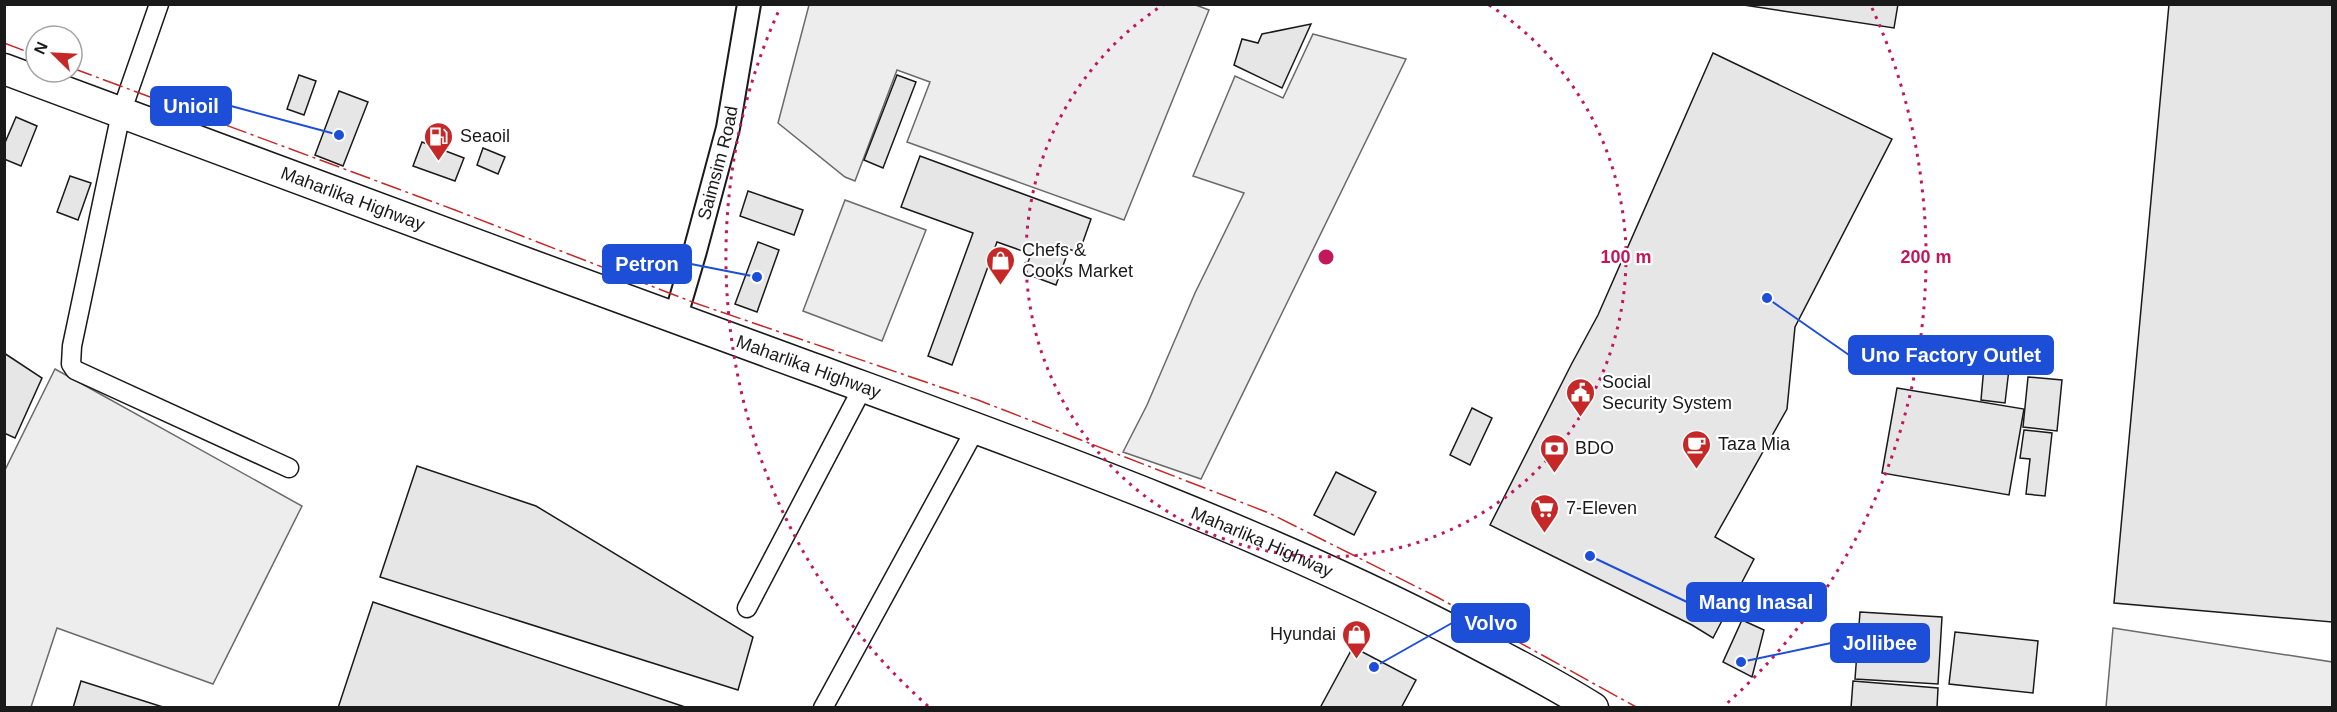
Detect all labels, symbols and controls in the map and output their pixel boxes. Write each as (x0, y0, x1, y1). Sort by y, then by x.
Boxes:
north arrow (24, 24, 84, 84)
text: N (31, 39, 51, 57)
callout: Unioil (151, 87, 231, 125)
text: Unioil (163, 95, 219, 117)
street label: Saimsim Road (694, 104, 742, 222)
fuel station icon: Seaoil (423, 120, 455, 162)
place label: Seaoil (460, 126, 510, 146)
street label: Maharlika Highway (278, 163, 427, 235)
place label: Chefs & Cooks Market (1022, 240, 1133, 281)
shop icon: Chefs & Cooks Market (985, 244, 1017, 286)
callout: Petron (603, 245, 691, 283)
centre of rings (1316, 247, 1336, 267)
text: 100 m (1600, 247, 1652, 267)
text: 200 m (1900, 247, 1952, 267)
text: Petron (615, 253, 679, 275)
street label: Maharlika Highway (734, 331, 883, 402)
callout: Uno Factory Outlet (1849, 336, 2053, 374)
text: Uno Factory Outlet (1861, 344, 2041, 366)
place label: Social Security System (1602, 372, 1732, 413)
public building icon: Social Security System (1565, 376, 1597, 418)
cafe icon: Taza Mia (1681, 428, 1713, 470)
bank icon: BDO (1538, 432, 1570, 474)
place label: Taza Mia (1718, 434, 1791, 454)
place label: BDO (1575, 438, 1614, 458)
supermarket icon: 7-Eleven (1529, 492, 1561, 534)
place label: 7-Eleven (1566, 498, 1637, 518)
street label: Maharlika Highway (1188, 503, 1336, 581)
callout: Mang Inasal (1687, 583, 1826, 621)
text: Mang Inasal (1699, 591, 1813, 613)
callout: Volvo (1452, 604, 1529, 642)
text: Volvo (1465, 612, 1517, 634)
shop icon: Hyundai (1341, 618, 1373, 660)
place label: Hyundai (1270, 624, 1336, 644)
callout: Jollibee (1831, 624, 1929, 662)
text: Jollibee (1843, 632, 1917, 654)

